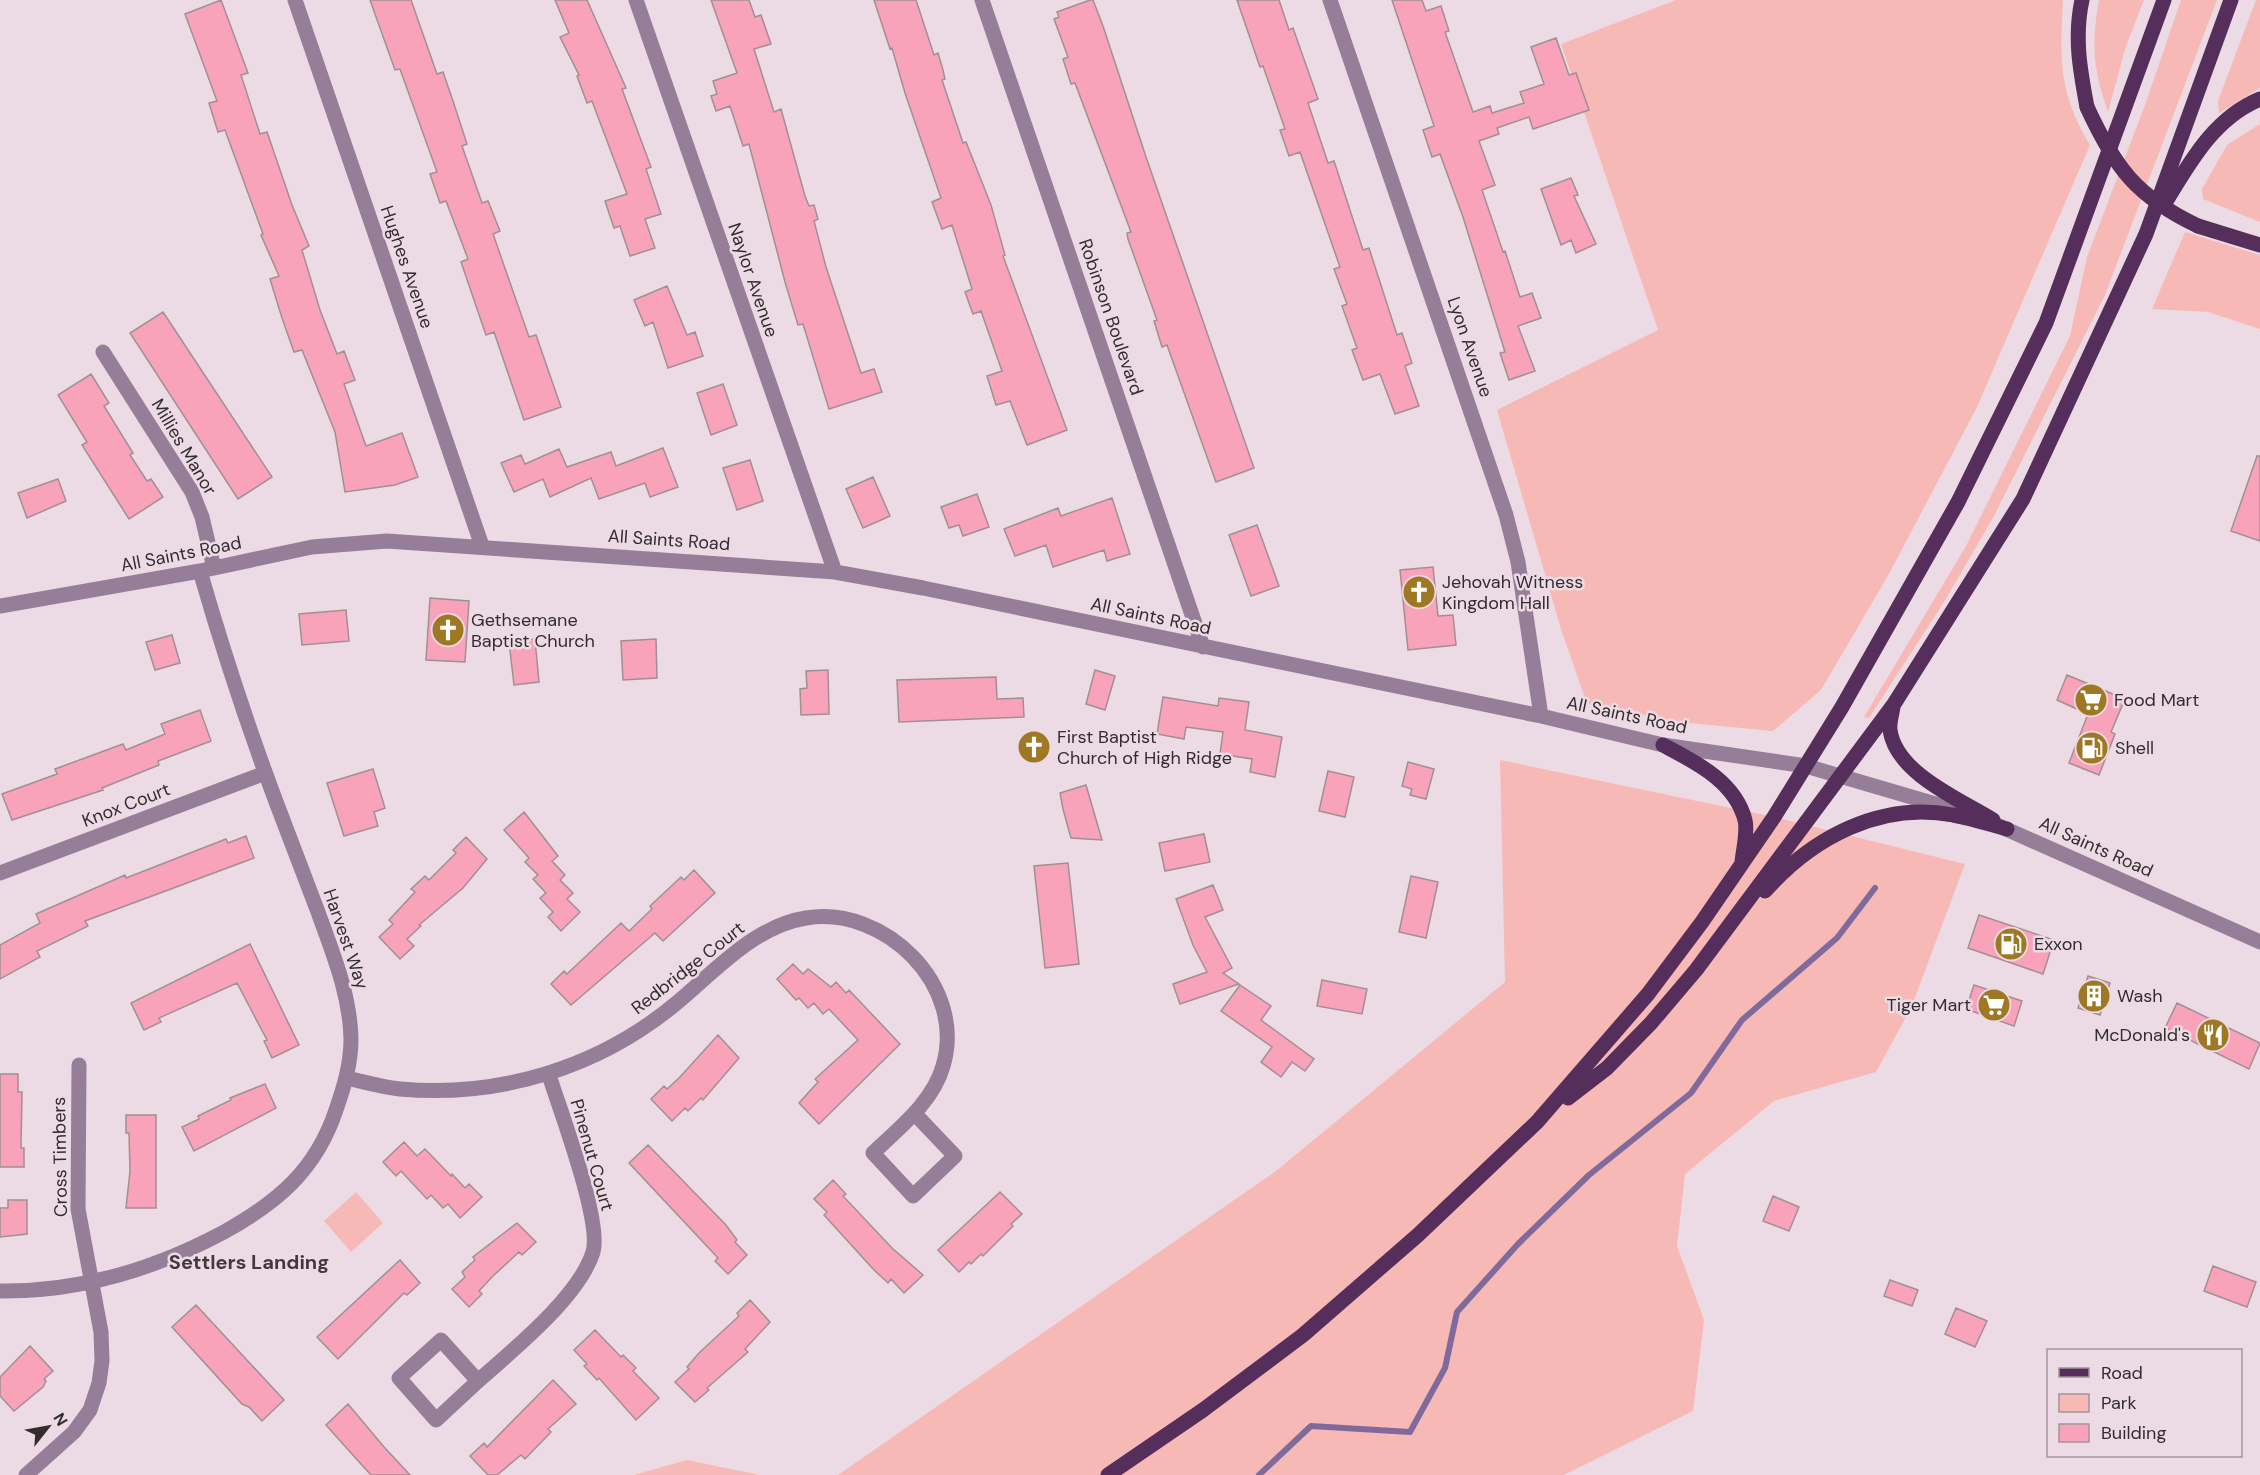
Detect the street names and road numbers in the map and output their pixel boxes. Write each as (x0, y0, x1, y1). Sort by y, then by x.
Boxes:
street label: Hughes Avenue (375, 202, 439, 332)
street label: Naylor Avenue (722, 220, 784, 340)
street label: Robinson Boulevard (1073, 236, 1149, 398)
street label: Lyon Avenue (1442, 294, 1498, 400)
street label: Millies Manor (146, 394, 222, 500)
street label: All Saints Road (607, 524, 731, 556)
street label: All Saints Road (119, 531, 243, 577)
street label: All Saints Road (1089, 592, 1213, 640)
street label: All Saints Road (1565, 691, 1689, 739)
street label: Knox Court (79, 777, 173, 833)
street label: All Saints Road (2035, 811, 2157, 883)
street label: Harvest Way (318, 886, 374, 992)
street label: Redbridge Court (626, 916, 750, 1020)
street label: Pinenut Court (565, 1096, 619, 1214)
street label: Cross Timbers (47, 1097, 73, 1217)

